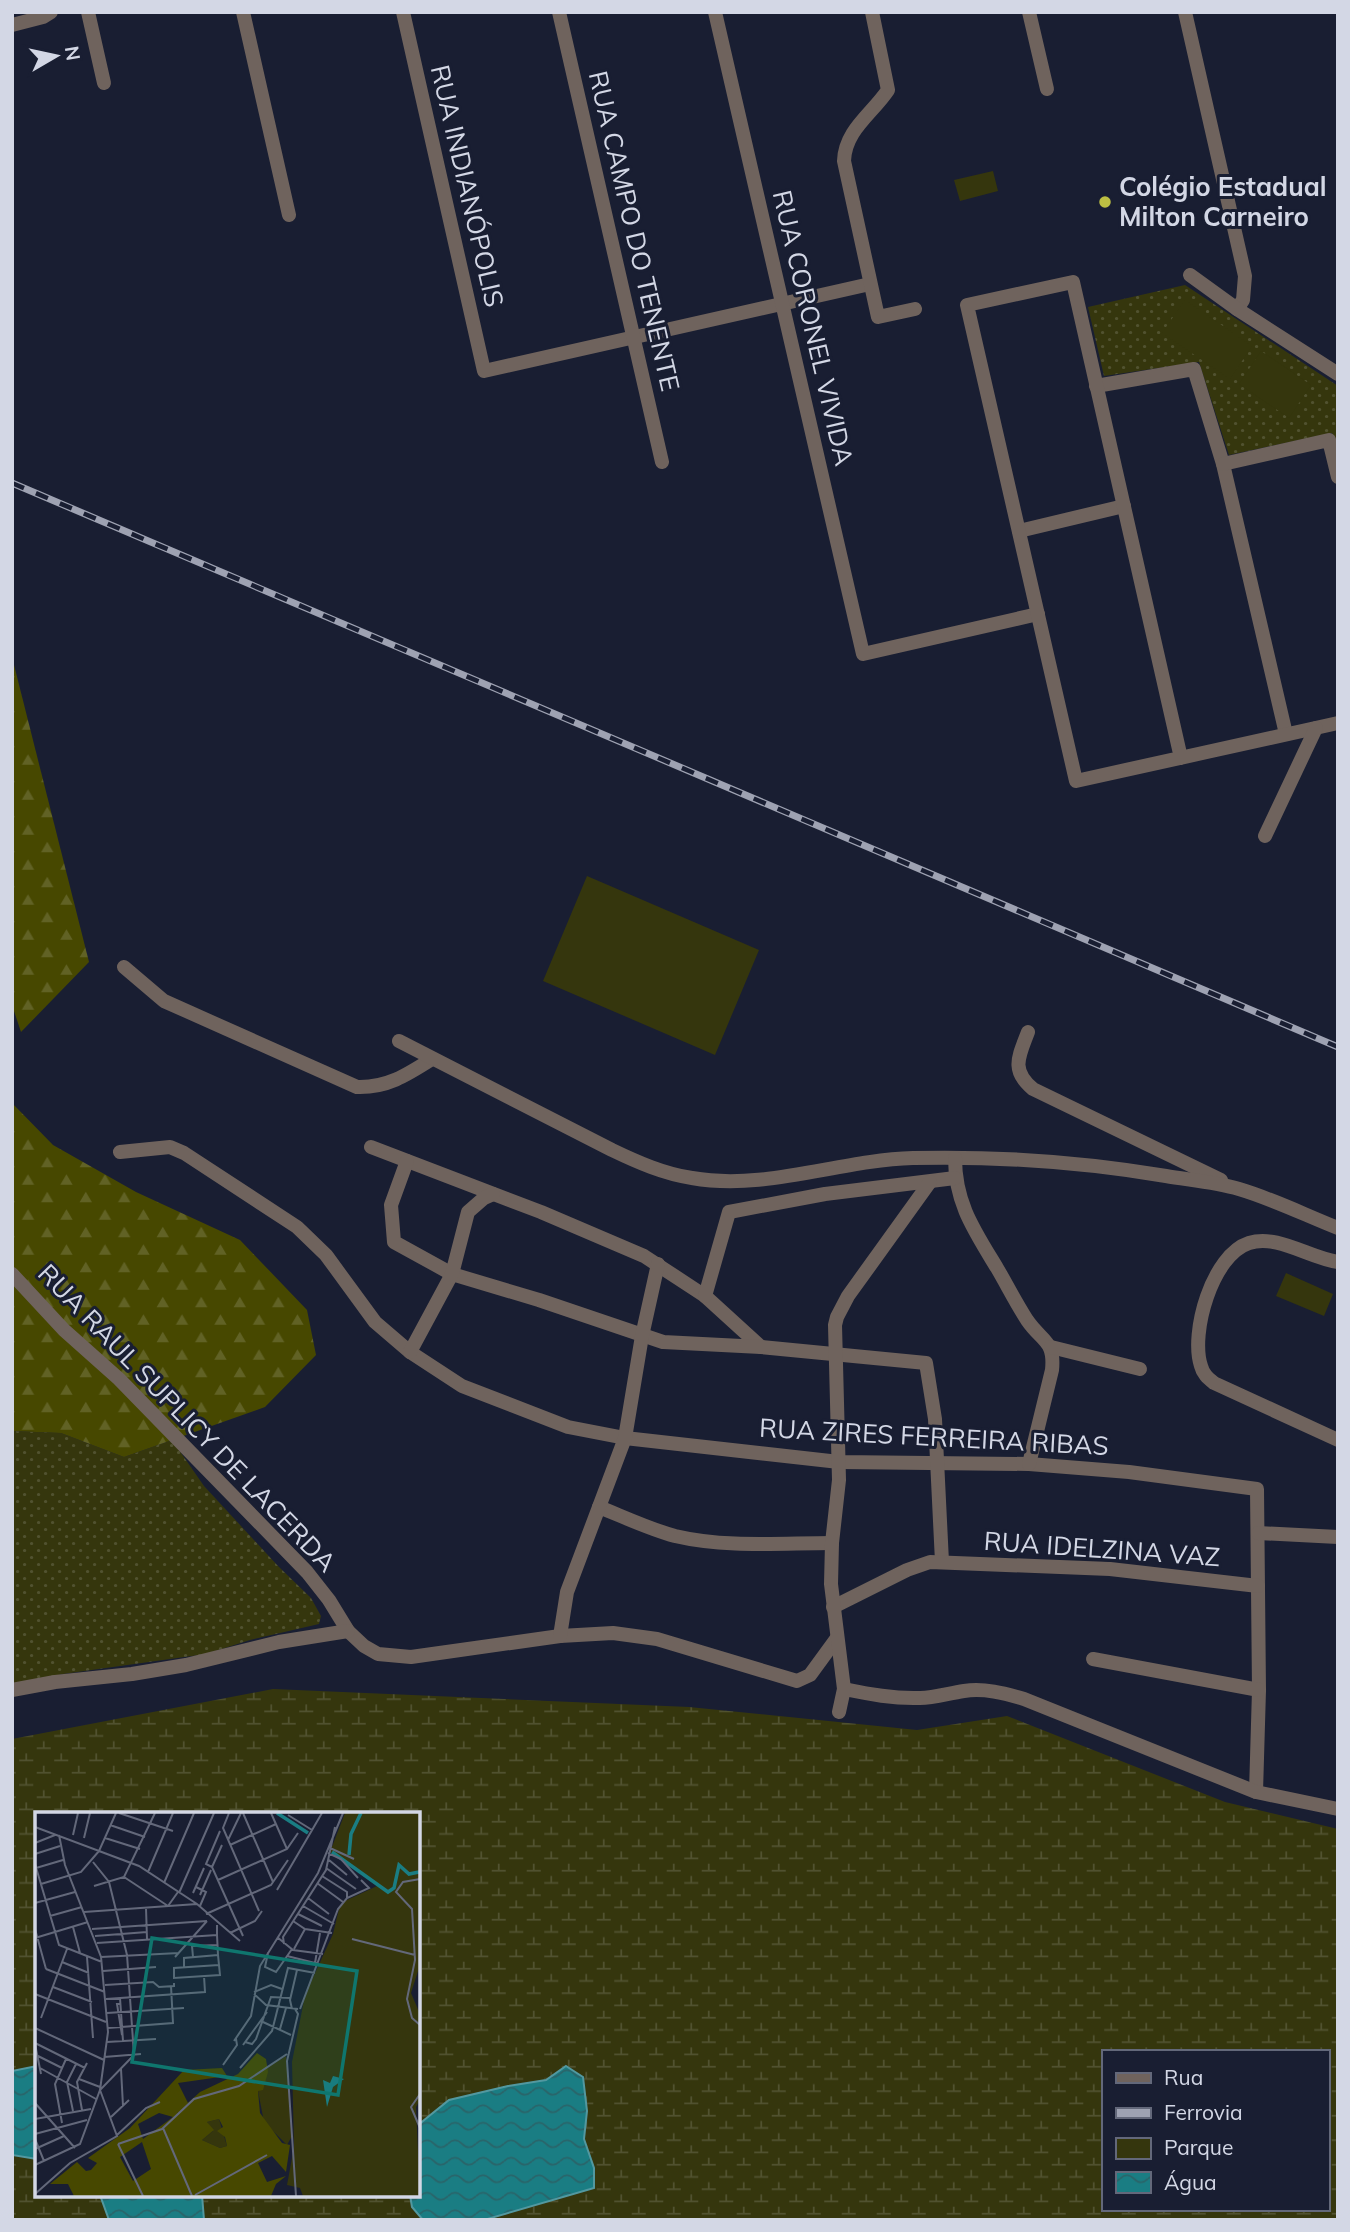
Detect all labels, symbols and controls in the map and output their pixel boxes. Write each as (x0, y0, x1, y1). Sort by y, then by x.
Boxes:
north arrow (21, 21, 91, 91)
text: N (60, 44, 86, 62)
street label: RUA INDIANÓPOLIS (424, 62, 511, 310)
street label: RUA CAMPO DO TENENTE (582, 68, 687, 394)
place label: Colégio Estadual Milton Carneiro (1119, 170, 1327, 233)
street label: RUA CORONEL VIVIDA (766, 187, 861, 469)
marker: Colégio Estadual Milton Carneiro (1097, 194, 1113, 210)
street label: RUA RAUL SUPLICY DE LACERDA (31, 1257, 344, 1579)
street label: RUA ZIRES FERREIRA RIBAS (758, 1411, 1110, 1462)
street label: RUA IDELZINA VAZ (983, 1524, 1221, 1573)
inset map (35, 1812, 420, 2197)
legend (1102, 2050, 1329, 2211)
text: Rua (1164, 2064, 1203, 2090)
text: Ferrovia (1164, 2099, 1243, 2125)
text: Parque (1164, 2134, 1233, 2160)
text: Água (1164, 2169, 1217, 2195)

